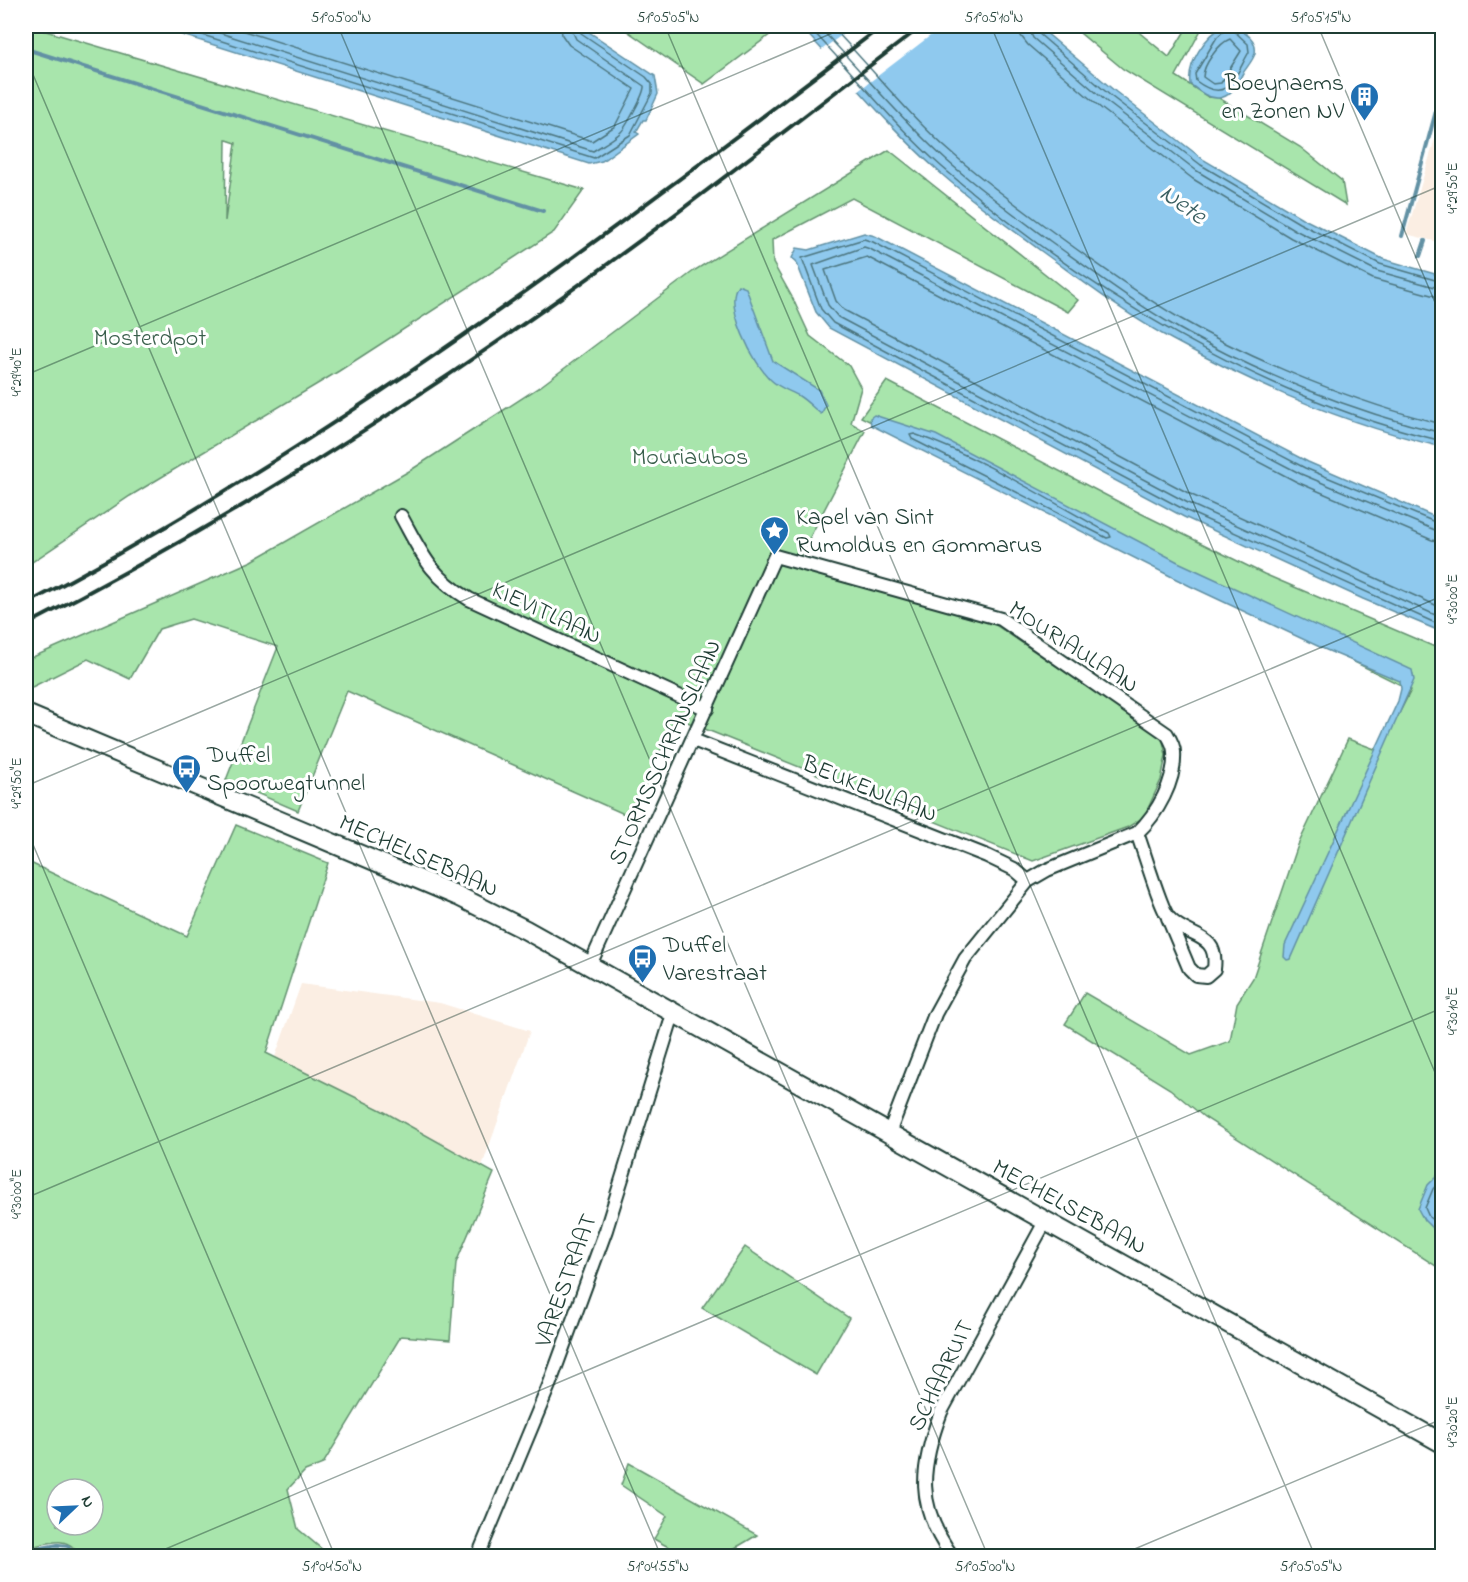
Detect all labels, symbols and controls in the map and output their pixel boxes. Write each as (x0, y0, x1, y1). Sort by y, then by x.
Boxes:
text: 51°05'00"N (311, 7, 371, 29)
text: 51°05'05"N (637, 7, 699, 29)
text: 51°05'10"N (965, 7, 1023, 29)
text: 51°05'15"N (1291, 7, 1352, 29)
place label: Boeynaems en Zonen NV (1221, 67, 1345, 130)
building icon: Boeynaems en Zonen NV (1349, 80, 1381, 122)
text: 4°29'50"E (1442, 162, 1464, 214)
water label: Nete (1151, 176, 1215, 236)
park label: Mosterdpot (94, 322, 206, 357)
text: 4°29'40"E (6, 347, 28, 397)
park label: Mouriaubos (632, 441, 748, 476)
place label: Kapel van Sint Rumoldus en Gommarus (796, 501, 1042, 564)
place icon: Kapel van Sint Rumoldus en Gommarus (759, 514, 791, 556)
street label: KIEVITLAAN (485, 574, 606, 655)
text: 4°30'00"E (1442, 574, 1464, 624)
street label: MOURIAULAAN (1001, 593, 1145, 703)
street label: STORMSSCHRANSLAAN (601, 635, 732, 871)
place label: Duffel Spoorwegtunnel (206, 739, 365, 802)
street label: BEUKENLAAN (795, 747, 942, 833)
bus stop icon: Duffel Spoorwegtunnel (170, 752, 202, 794)
text: 4°29'50"E (6, 757, 28, 809)
street label: MECHELSEBAAN (333, 806, 503, 908)
place label: Duffel Varestraat (662, 929, 767, 992)
bus stop icon: Duffel Varestraat (626, 942, 658, 984)
text: 4°30'10"E (1442, 987, 1464, 1035)
street label: MECHELSEBAAN (985, 1151, 1152, 1265)
text: 4°30'00"E (6, 1169, 28, 1219)
street label: VARESTRAAT (527, 1209, 608, 1353)
street label: SCHAARUIT (900, 1314, 984, 1438)
text: 4°30'20"E (1442, 1397, 1464, 1448)
north arrow (45, 1477, 105, 1537)
text: N (74, 1492, 100, 1512)
text: 51°04'50"N (302, 1556, 362, 1578)
text: 51°04'55"N (627, 1556, 689, 1578)
text: 51°05'00"N (955, 1556, 1015, 1578)
text: 51°05'05"N (1280, 1556, 1342, 1578)

